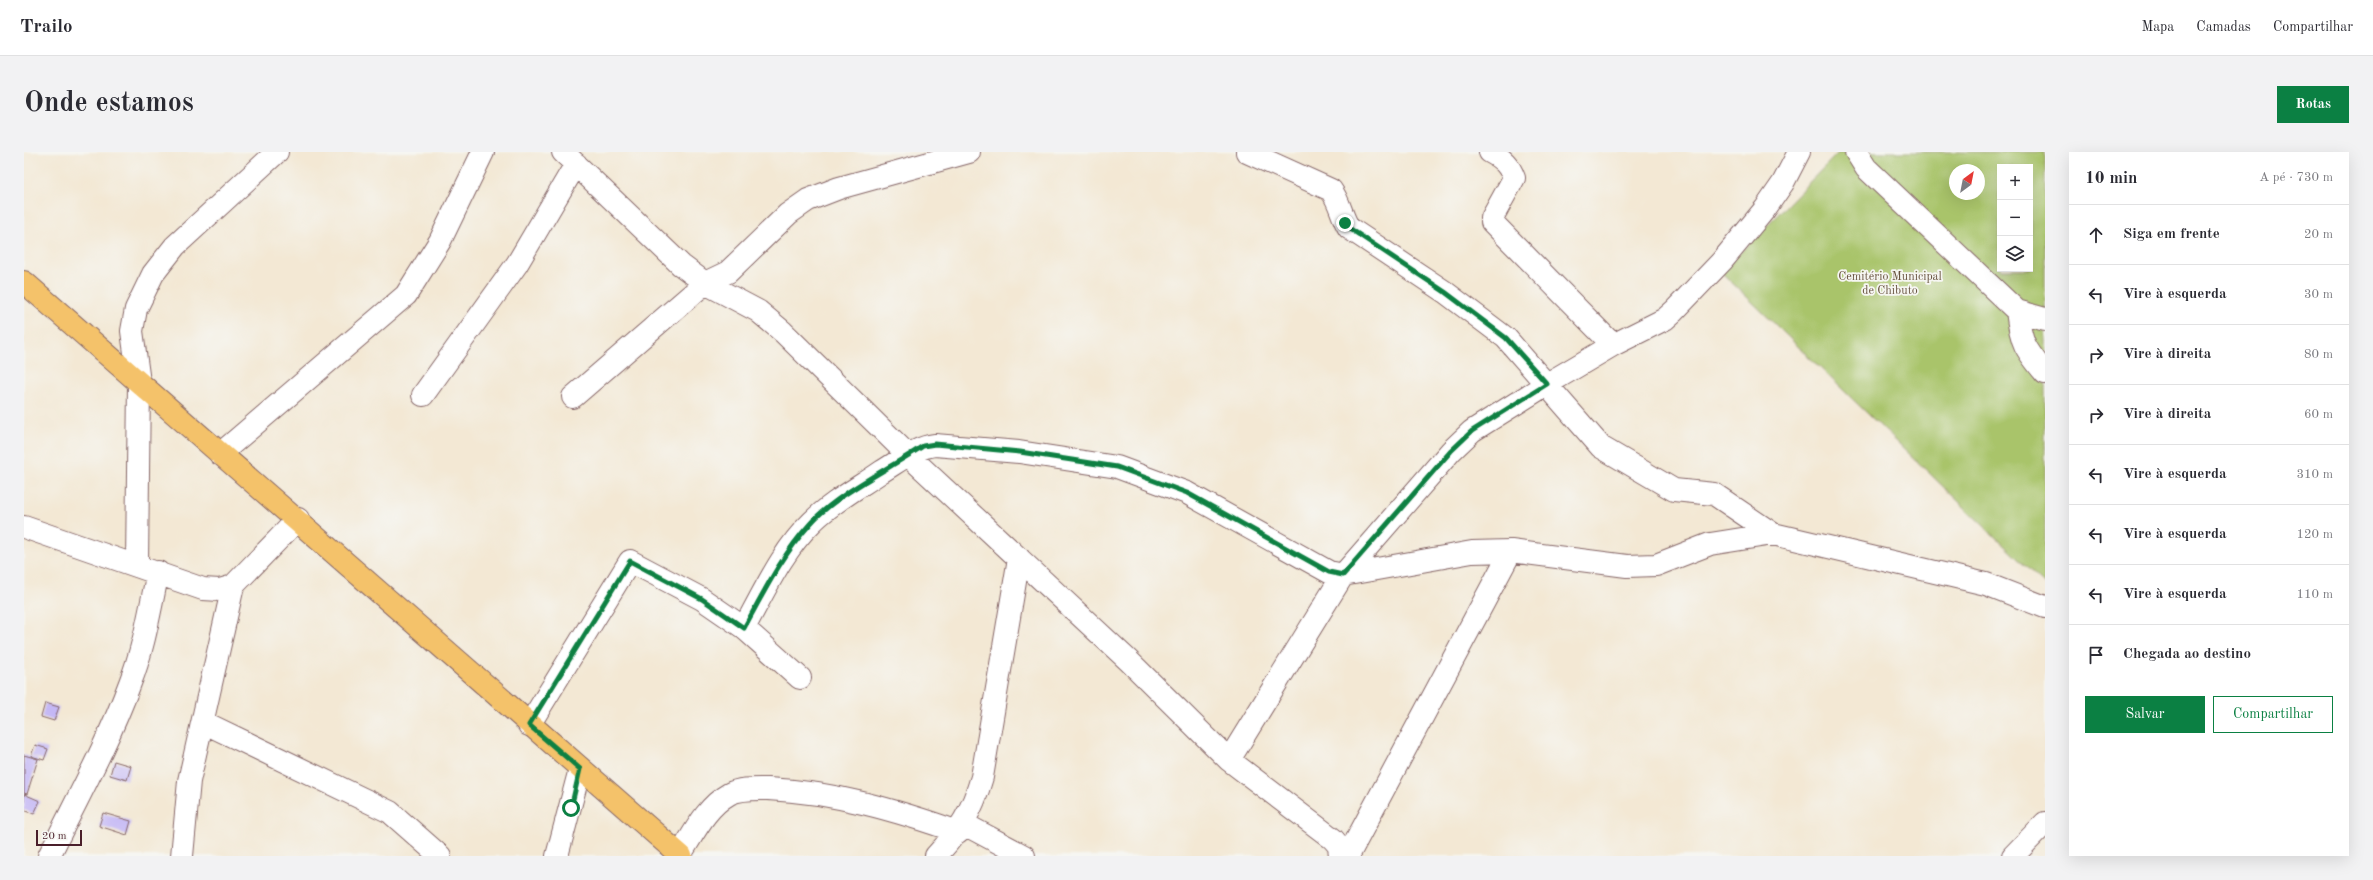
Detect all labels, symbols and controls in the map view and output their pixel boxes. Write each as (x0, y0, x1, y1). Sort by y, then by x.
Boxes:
text: Trailo (20, 18, 73, 37)
text: Mapa (2141, 20, 2174, 34)
text: Camadas (2196, 20, 2251, 34)
text: Compartilhar (2273, 20, 2353, 34)
button: Rotas (2277, 86, 2349, 123)
text: Onde estamos (24, 90, 194, 118)
north arrow (1949, 164, 1985, 200)
map controls (1997, 164, 2033, 272)
button: + (1997, 164, 2033, 200)
text: 10 min (2085, 170, 2138, 187)
text: A pé · 730 m (2259, 171, 2333, 184)
button: − (1997, 200, 2033, 236)
route end (1336, 214, 1354, 232)
icon: ahead (2085, 224, 2107, 246)
text: Siga em frente (2123, 227, 2220, 242)
text: 20 m (2304, 228, 2333, 241)
button: layers (1997, 236, 2033, 272)
park label: Cemitério Municipal de Chibuto (1838, 271, 1942, 297)
icon: left (2085, 284, 2107, 306)
text: Vire à esquerda (2123, 287, 2227, 302)
text: 30 m (2304, 288, 2333, 301)
icon: right (2085, 344, 2107, 366)
text: Vire à direita (2123, 347, 2211, 362)
text: 80 m (2304, 348, 2333, 361)
icon: right (2085, 404, 2107, 426)
text: Vire à direita (2123, 407, 2211, 422)
text: 60 m (2304, 408, 2333, 421)
icon: left (2085, 464, 2107, 486)
text: Vire à esquerda (2123, 467, 2227, 482)
text: 310 m (2296, 468, 2333, 481)
icon: left (2085, 524, 2107, 546)
text: Vire à esquerda (2123, 527, 2227, 542)
text: 120 m (2296, 528, 2333, 541)
icon: left (2085, 584, 2107, 606)
text: Vire à esquerda (2123, 587, 2227, 602)
text: 110 m (2296, 588, 2333, 601)
icon: arrive (2085, 644, 2107, 666)
text: Chegada ao destino (2123, 647, 2251, 662)
button: Salvar (2085, 696, 2205, 733)
button: Compartilhar (2213, 696, 2333, 733)
route start (562, 799, 580, 817)
scale bar (36, 828, 82, 847)
text: 20 m (42, 831, 67, 842)

